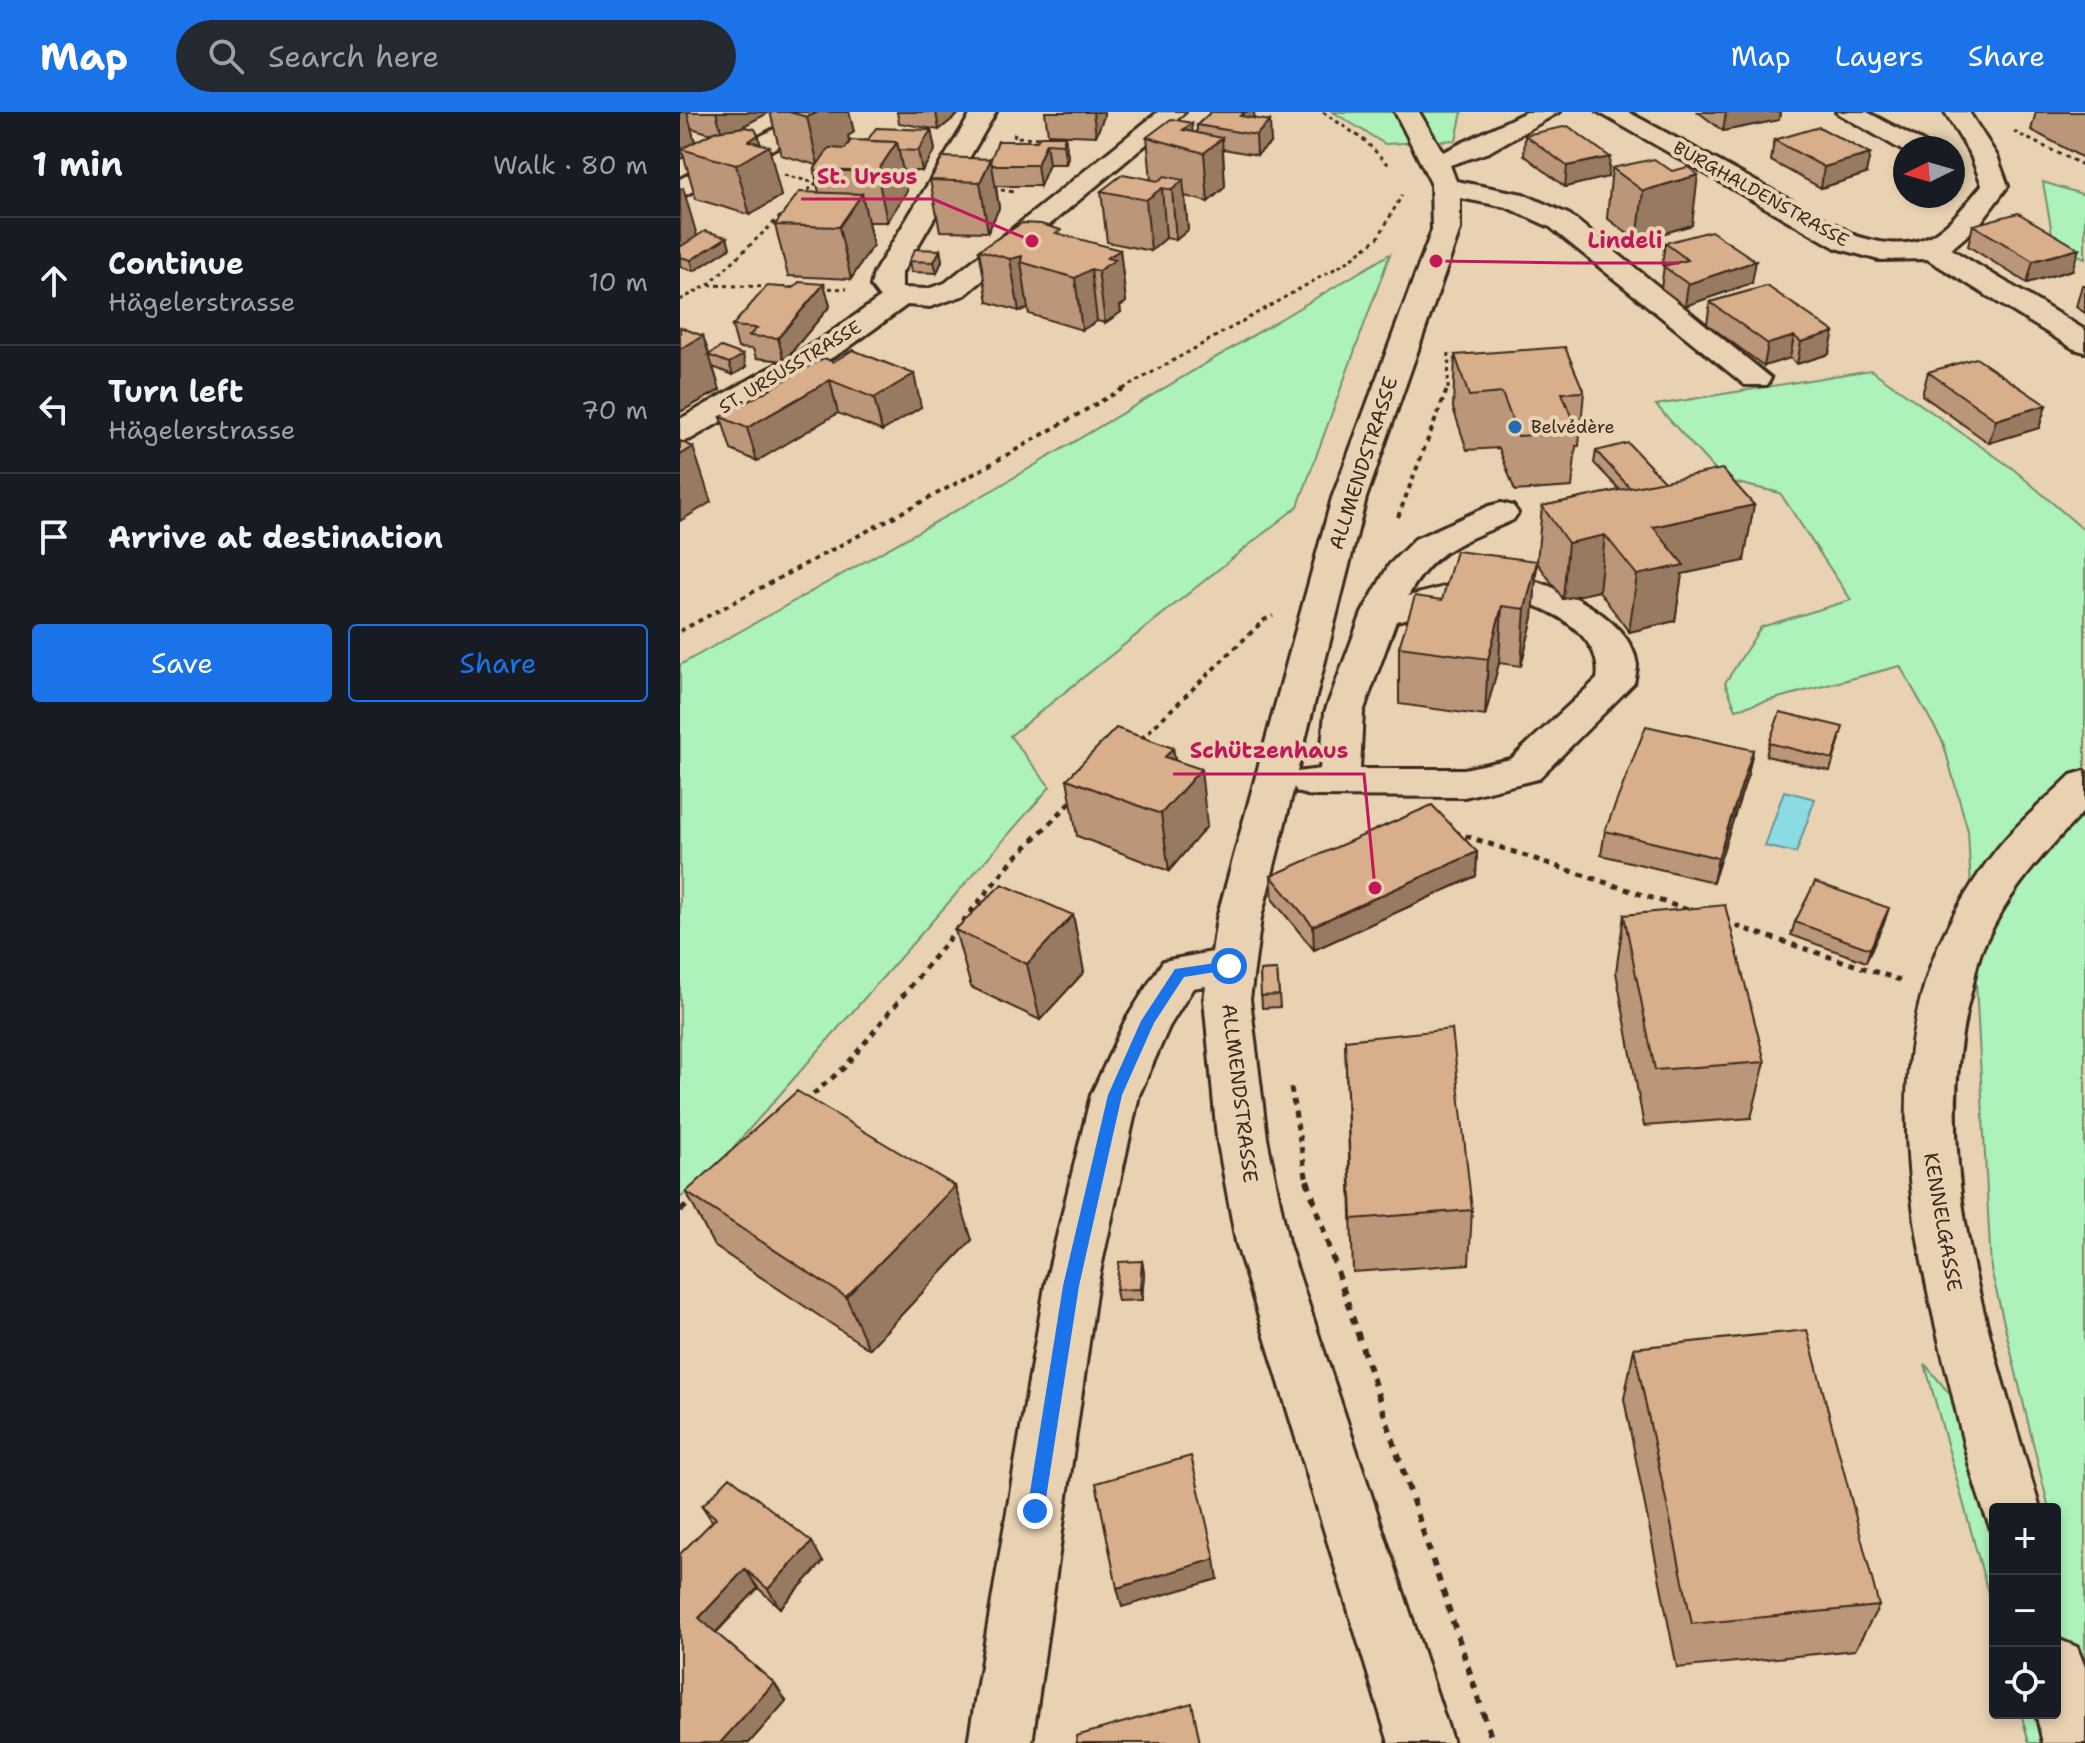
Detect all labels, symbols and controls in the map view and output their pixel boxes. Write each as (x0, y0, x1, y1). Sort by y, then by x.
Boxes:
search box (176, 20, 736, 92)
text: Map (40, 31, 128, 82)
icon: search (204, 34, 248, 78)
text: Search here (268, 36, 439, 77)
text: Map (1731, 37, 1791, 75)
text: Layers (1835, 37, 1924, 75)
text: Share (1968, 37, 2045, 75)
street label: BURGHALDENSTRASSE (1669, 136, 1853, 252)
north arrow (1893, 136, 1965, 208)
text: 1 min (32, 141, 123, 187)
text: Walk · 80 m (493, 147, 648, 182)
callout: St. Ursus (801, 153, 933, 199)
text: St. Ursus (817, 162, 917, 191)
callout: Lindeli (1572, 217, 1679, 263)
text: Lindeli (1588, 226, 1662, 255)
text: Continue (108, 243, 244, 284)
icon: ahead (32, 259, 76, 303)
text: 10 m (588, 264, 648, 299)
text: Hägelerstrasse (108, 284, 296, 319)
street label: ST. URSUSSTRASSE (714, 315, 866, 419)
text: Turn left (108, 371, 243, 412)
street label: ALLMENDSTRASSE (1323, 373, 1403, 553)
icon: left (32, 387, 76, 431)
text: 70 m (581, 392, 648, 427)
text: Hägelerstrasse (108, 412, 296, 447)
place label: Belvédère (1531, 415, 1615, 439)
marker: Belvédère (1506, 418, 1524, 436)
icon: arrive (32, 515, 76, 559)
text: Arrive at destination (108, 517, 443, 558)
button: Save (32, 624, 332, 702)
button: Share (348, 624, 648, 702)
callout: Schützenhaus (1173, 728, 1364, 774)
text: Schützenhaus (1190, 736, 1348, 765)
route start (1211, 948, 1247, 984)
street label: ALLMENDSTRASSE (1216, 1002, 1264, 1184)
street label: KENNELGASSE (1918, 1151, 1968, 1293)
route end (1017, 1493, 1053, 1529)
map controls (1989, 1503, 2061, 1719)
button: + (1989, 1503, 2061, 1575)
button: − (1989, 1575, 2061, 1647)
button: locate (1989, 1647, 2061, 1719)

